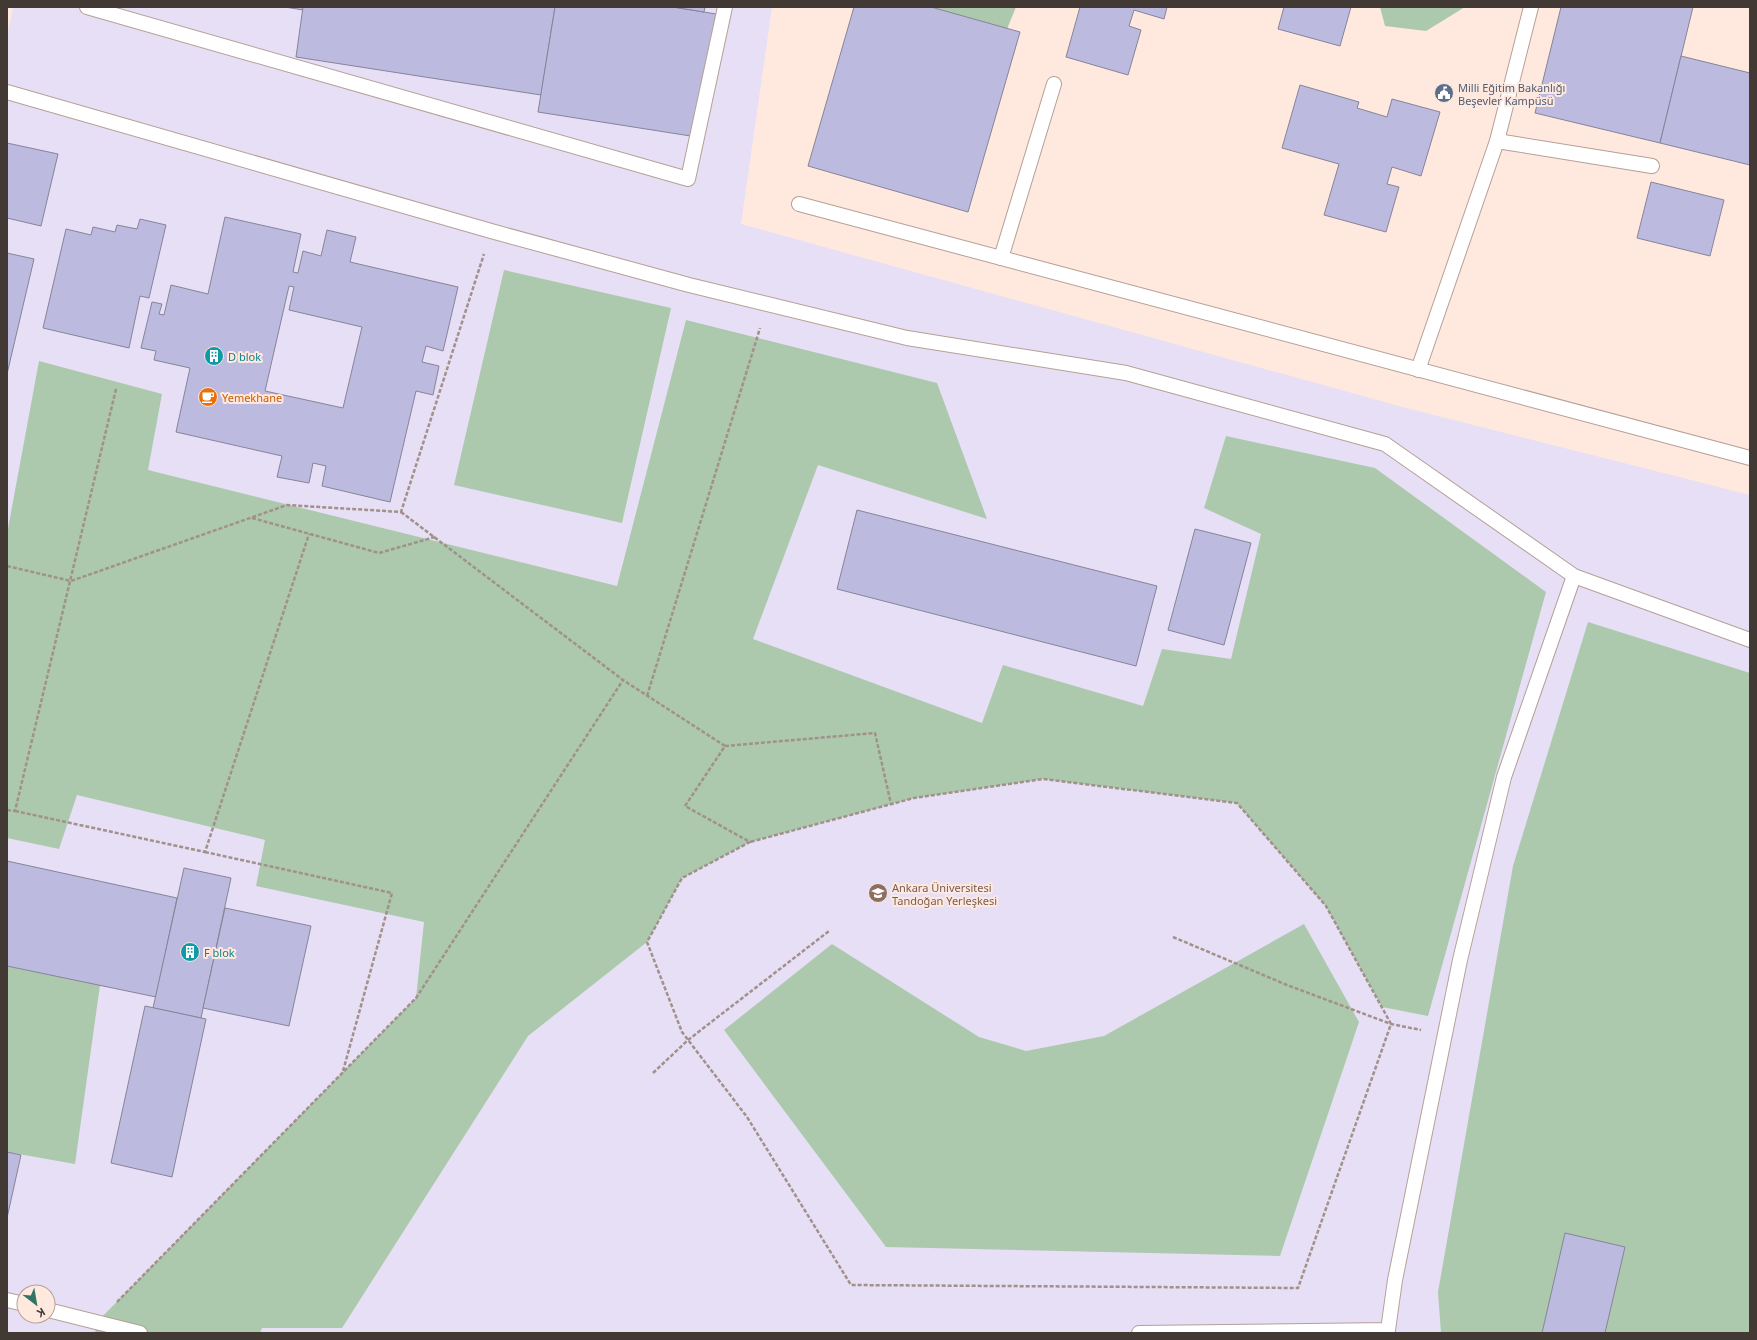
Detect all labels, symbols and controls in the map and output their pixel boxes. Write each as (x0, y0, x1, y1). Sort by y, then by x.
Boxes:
place label: Milli Eğitim Bakanlığı Beşevler Kampüsü (1458, 80, 1565, 108)
public building icon: Milli Eğitim Bakanlığı Beşevler Kampüsü (1433, 82, 1455, 104)
building icon: D blok (203, 345, 225, 367)
place label: D blok (228, 349, 261, 364)
cafe icon: Yemekhane (197, 386, 219, 408)
place label: Yemekhane (222, 390, 282, 405)
place label: Ankara Üniversitesi Tandoğan Yerleşkesi (892, 880, 997, 908)
school or university icon: Ankara Üniversitesi Tandoğan Yerleşkesi (867, 882, 889, 904)
building icon: F blok (179, 941, 201, 963)
place label: F blok (204, 945, 235, 960)
north arrow (16, 1284, 56, 1324)
text: K (34, 1305, 48, 1322)

